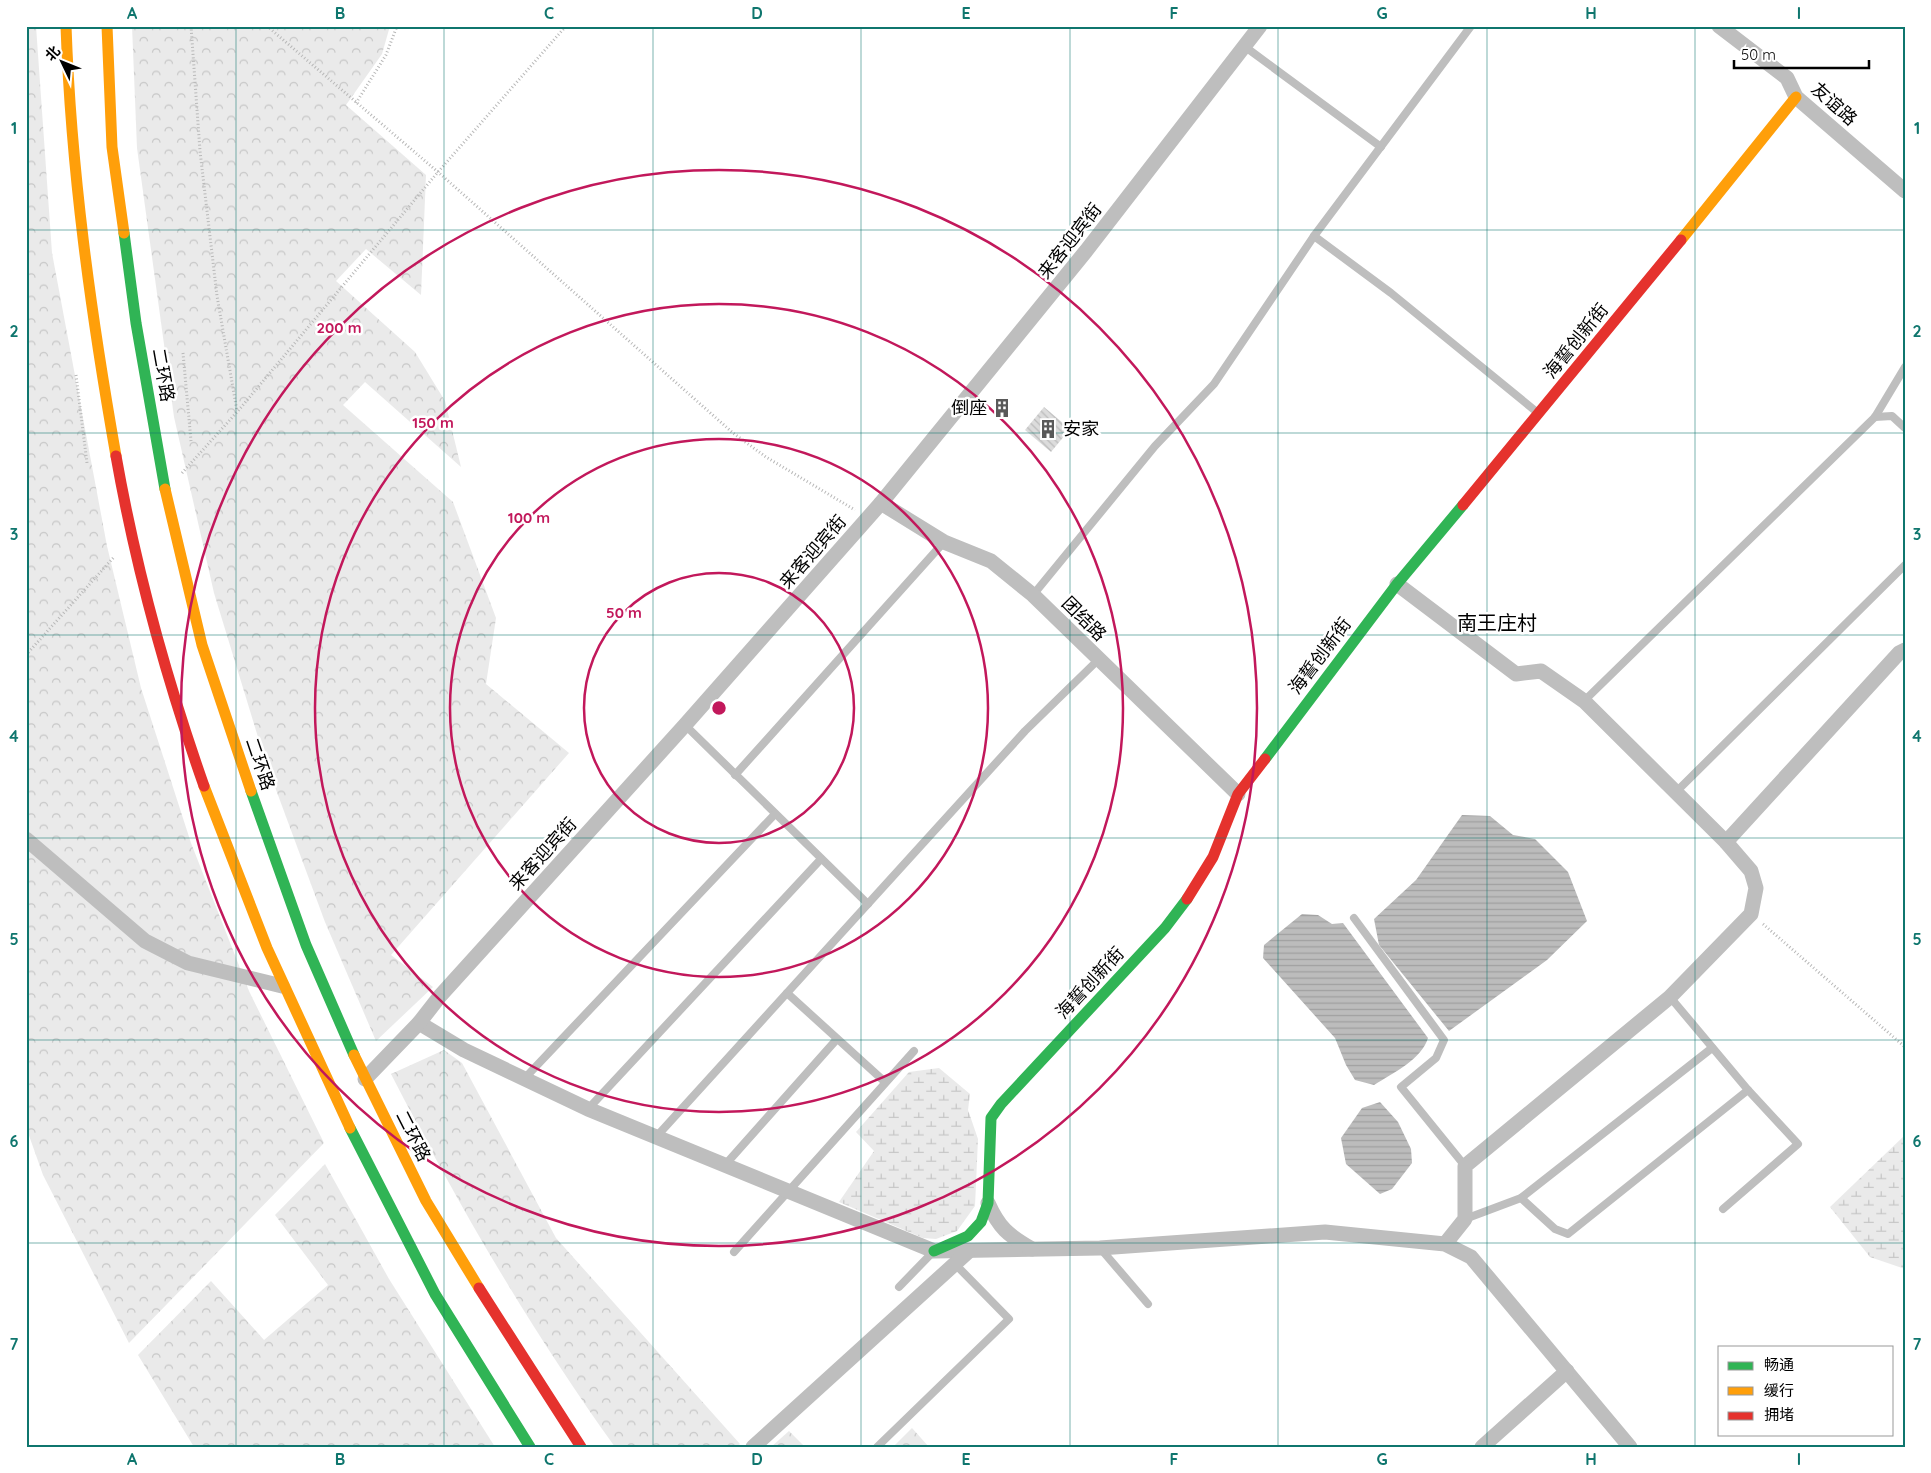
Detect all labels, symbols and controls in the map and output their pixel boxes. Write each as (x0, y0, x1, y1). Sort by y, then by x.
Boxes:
text: A (127, 3, 138, 23)
text: B (335, 3, 345, 23)
text: C (544, 3, 554, 23)
text: D (751, 3, 763, 23)
text: E (961, 3, 971, 23)
text: F (1170, 3, 1179, 23)
text: G (1376, 3, 1388, 23)
text: H (1585, 3, 1597, 23)
text: I (1797, 3, 1801, 23)
north arrow (38, 38, 88, 88)
scale bar (1734, 38, 1868, 70)
text: 北 (41, 42, 64, 64)
text: 50 m (1741, 45, 1776, 64)
street label: 友谊路 (1807, 77, 1862, 130)
text: 1 (11, 118, 17, 138)
text: 1 (1914, 118, 1920, 138)
street label: 来客迎宾街 (1033, 198, 1106, 283)
street label: 海誓创新街 (1538, 298, 1613, 383)
text: 200 m (317, 318, 362, 337)
text: 2 (9, 321, 19, 341)
text: 2 (1912, 321, 1922, 341)
street label: 二环路 (147, 346, 180, 403)
place label: 倒座 (951, 396, 987, 419)
building icon: 倒座 (991, 397, 1013, 419)
text: 150 m (412, 413, 454, 432)
place label: 安家 (1063, 417, 1099, 440)
building icon: 安家 (1037, 418, 1059, 440)
text: 100 m (508, 508, 550, 527)
street label: 来客迎宾街 (774, 510, 851, 593)
text: 3 (10, 524, 18, 544)
text: 3 (1913, 524, 1921, 544)
street label: 团结路 (1057, 591, 1112, 646)
text: 50 m (606, 603, 642, 622)
district label: 南王庄村 (1457, 610, 1537, 635)
street label: 海誓创新街 (1283, 613, 1356, 699)
centre of rings (710, 699, 728, 717)
text: 4 (9, 726, 19, 746)
text: 4 (1912, 726, 1922, 746)
street label: 二环路 (241, 735, 280, 793)
street label: 来客迎宾街 (504, 813, 581, 895)
text: 5 (9, 929, 19, 949)
text: 5 (1912, 929, 1922, 949)
street label: 海誓创新街 (1051, 942, 1129, 1023)
street label: 二环路 (391, 1106, 436, 1165)
text: 6 (10, 1131, 19, 1151)
text: 6 (1913, 1131, 1922, 1151)
text: 7 (10, 1334, 19, 1354)
text: 7 (1913, 1334, 1922, 1354)
legend (1718, 1346, 1894, 1436)
text: 畅通 (1764, 1355, 1794, 1374)
text: 缓行 (1764, 1381, 1794, 1400)
text: 拥堵 (1764, 1405, 1794, 1424)
text: A (127, 1449, 138, 1469)
text: B (335, 1449, 345, 1469)
text: C (544, 1449, 554, 1469)
text: D (751, 1449, 763, 1469)
text: E (961, 1449, 971, 1469)
text: F (1170, 1449, 1179, 1469)
text: G (1376, 1449, 1388, 1469)
text: H (1585, 1449, 1597, 1469)
text: I (1797, 1449, 1801, 1469)

